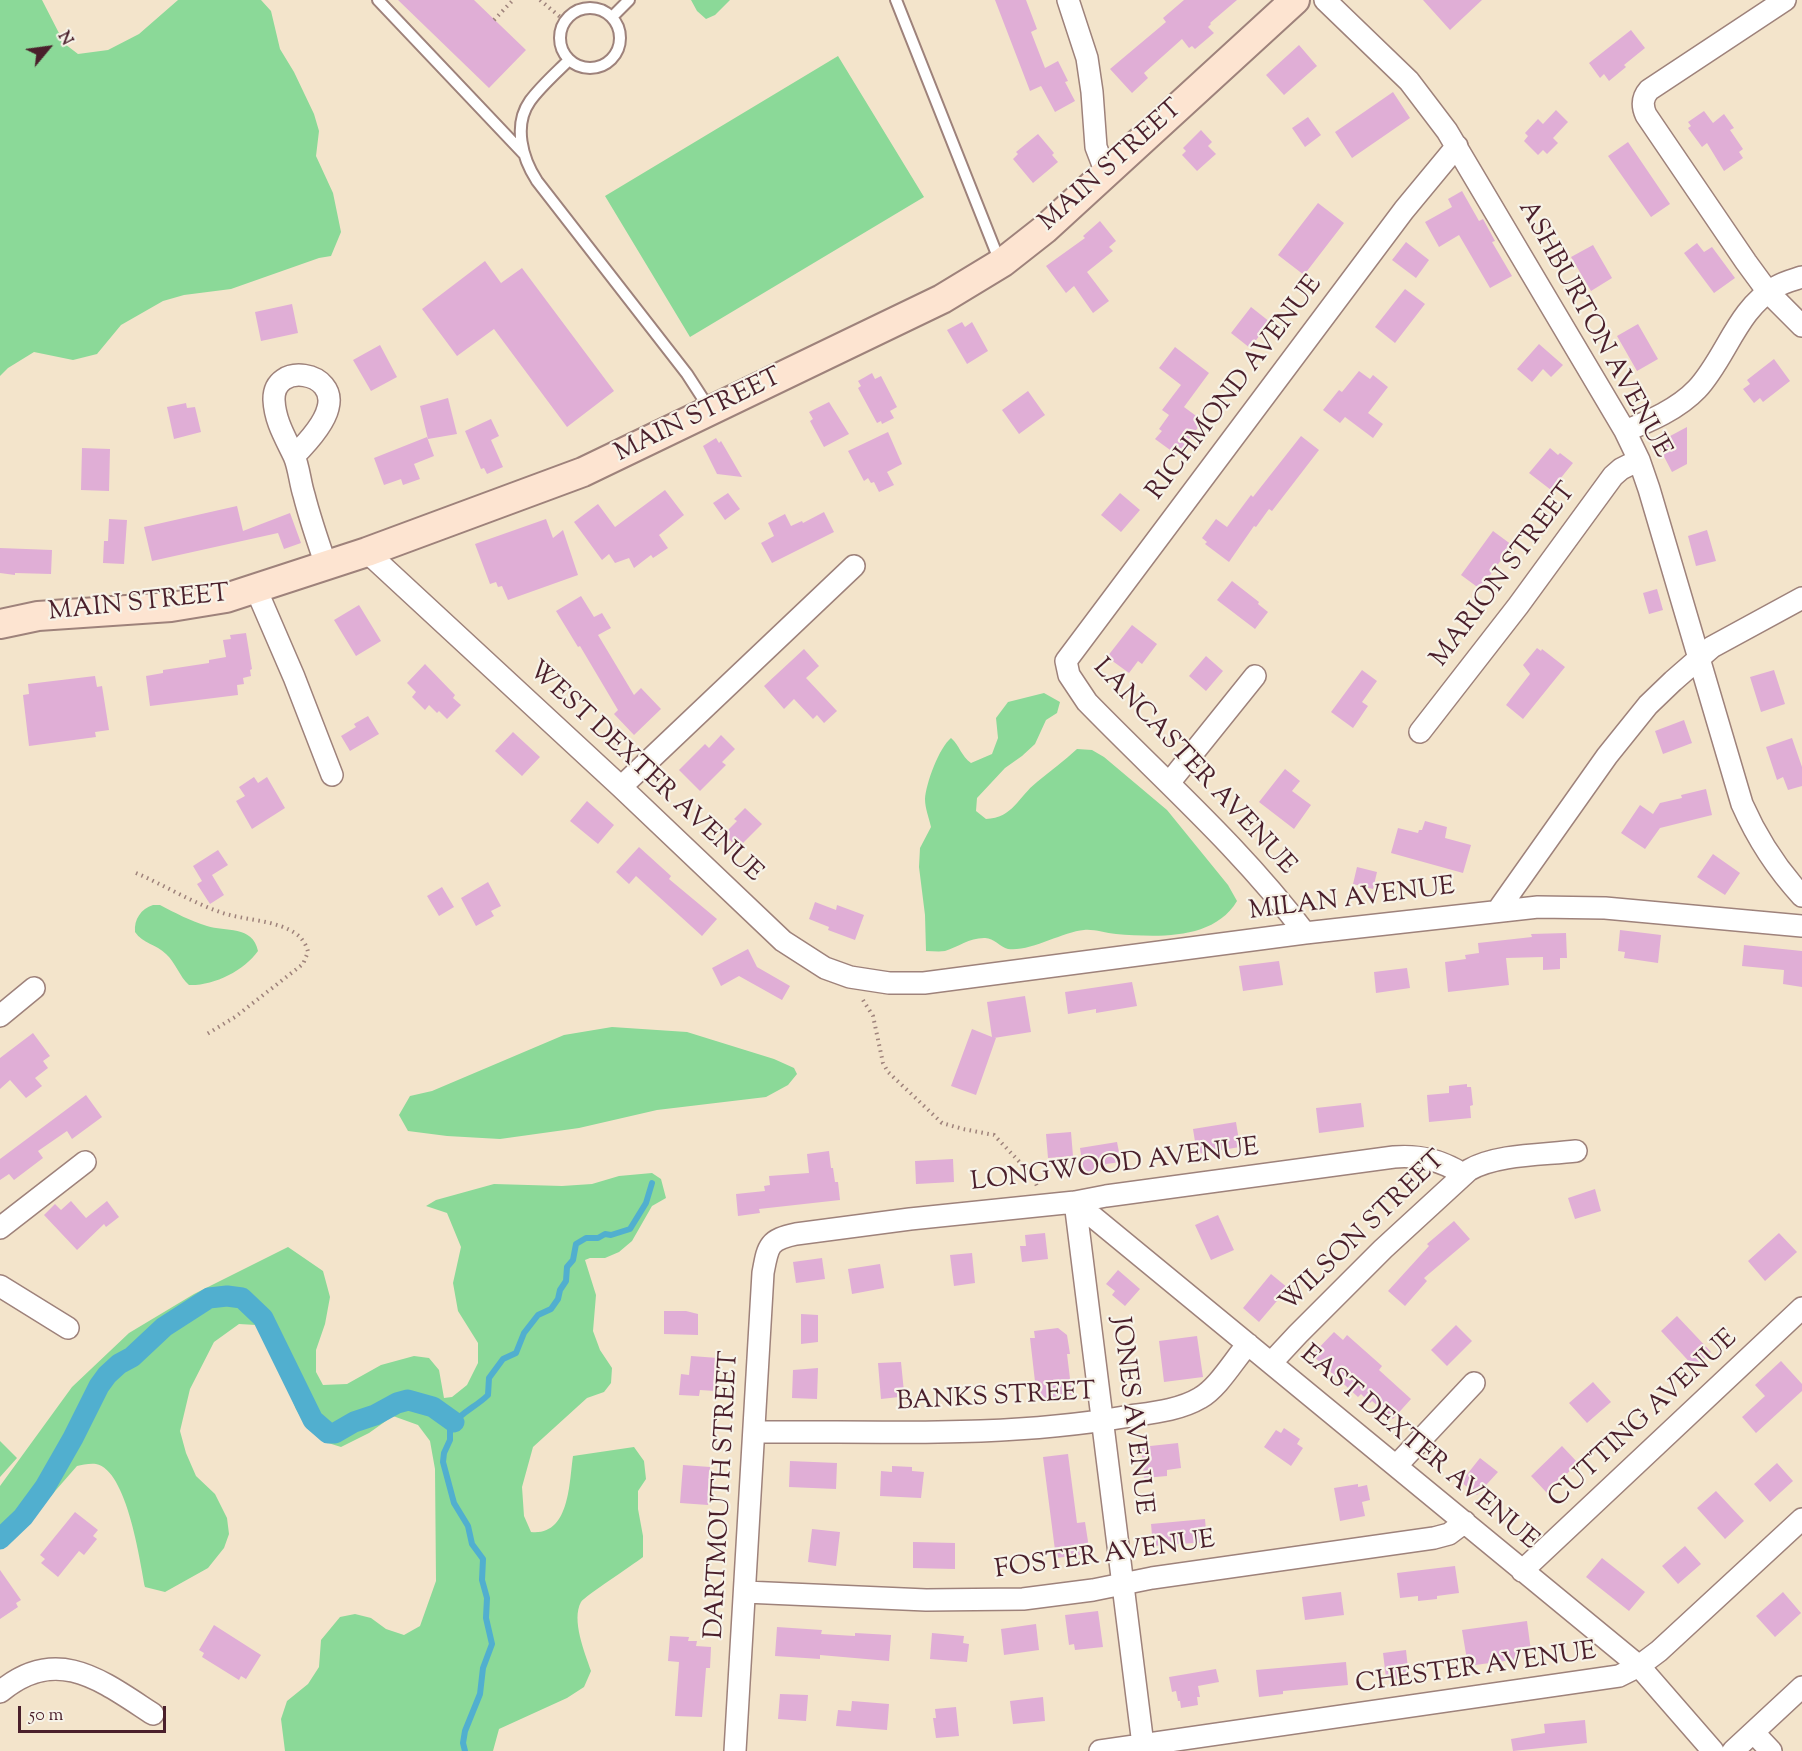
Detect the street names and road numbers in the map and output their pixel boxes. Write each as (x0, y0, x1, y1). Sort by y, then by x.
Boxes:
street label: MAIN STREET (1034, 95, 1190, 239)
street label: ASHBURTON AVENUE (1509, 196, 1677, 464)
street label: RICHMOND AVENUE (1141, 271, 1331, 507)
street label: MAIN STREET (610, 363, 788, 471)
street label: MARION STREET (1426, 478, 1584, 674)
street label: MAIN STREET (47, 580, 231, 630)
street label: LANCASTER AVENUE (1085, 654, 1301, 882)
street label: WEST DEXTER AVENUE (520, 656, 768, 890)
street label: MILAN AVENUE (1247, 873, 1457, 929)
street label: LONGWOOD AVENUE (969, 1134, 1261, 1200)
street label: WILSON STREET (1274, 1146, 1454, 1320)
street label: JONES AVENUE (1102, 1316, 1158, 1516)
street label: CUTTING AVENUE (1543, 1325, 1745, 1515)
street label: EAST DEXTER AVENUE (1292, 1340, 1544, 1558)
street label: DARTMOUTH STREET (701, 1350, 747, 1640)
street label: BANKS STREET (896, 1378, 1096, 1420)
street label: FOSTER AVENUE (993, 1526, 1217, 1588)
street label: CHESTER AVENUE (1354, 1638, 1598, 1702)

